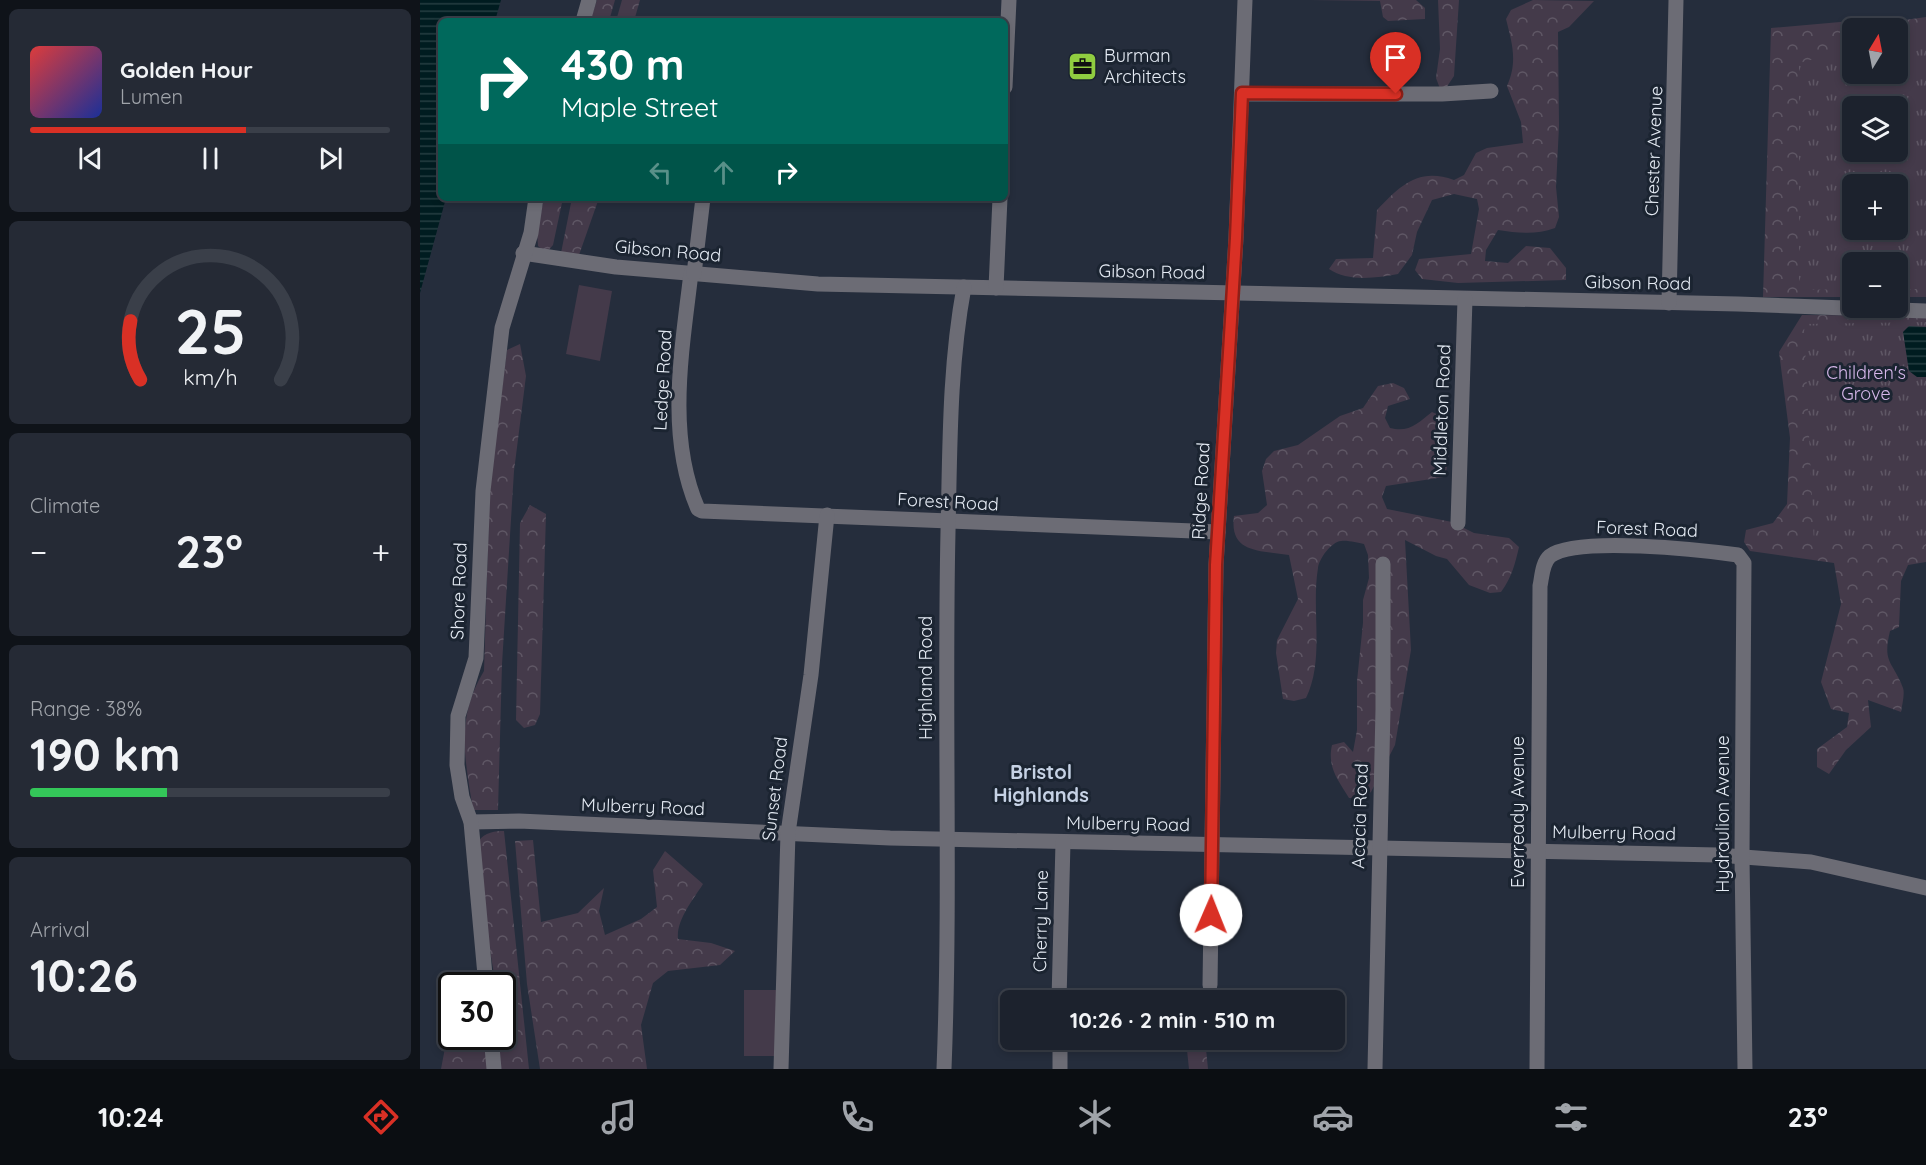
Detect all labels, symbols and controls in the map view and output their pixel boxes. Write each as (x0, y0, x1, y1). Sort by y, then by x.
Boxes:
north arrow (1842, 18, 1908, 84)
map controls (1842, 18, 1908, 318)
pin (1370, 32, 1421, 94)
text: 430 m (561, 38, 685, 91)
icon: arrive (1379, 41, 1412, 74)
icon: right (462, 42, 540, 120)
place label: Burman Architects (1104, 44, 1186, 88)
office icon: Burman Architects (1067, 50, 1099, 82)
text: Golden Hour (120, 56, 253, 84)
text: Lumen (120, 84, 183, 109)
street label: Chester Avenue (1640, 86, 1667, 216)
text: Maple Street (561, 90, 718, 124)
button: layers (1842, 96, 1908, 162)
icon: previous (74, 142, 107, 175)
icon: pause (194, 142, 227, 175)
icon: next (314, 142, 347, 175)
icon: left (644, 156, 677, 189)
icon: ahead (707, 156, 740, 189)
icon: right (770, 156, 803, 189)
button: + (1842, 174, 1908, 240)
street label: Gibson Road (614, 234, 722, 267)
button: − (1842, 252, 1908, 318)
street label: Gibson Road (1099, 259, 1205, 284)
street label: Gibson Road (1585, 270, 1691, 295)
text: 25 (174, 292, 246, 370)
street label: Ledge Road (648, 329, 677, 431)
street label: Middleton Road (1428, 344, 1455, 476)
park label: Children's Grove (1826, 361, 1906, 405)
text: km/h (183, 364, 237, 390)
street label: Ridge Road (1186, 442, 1215, 540)
street label: Forest Road (897, 487, 999, 516)
text: Climate (30, 493, 100, 518)
street label: Forest Road (1596, 515, 1698, 542)
text: 23° (176, 523, 243, 579)
text: − (30, 531, 47, 572)
text: + (371, 531, 390, 572)
street label: Shore Road (445, 542, 472, 640)
street label: Highland Road (914, 616, 937, 740)
text: Range · 38% (30, 696, 142, 721)
text: 190 km (30, 726, 180, 782)
street label: Sunset Road (757, 735, 792, 842)
street label: Hydraulion Avenue (1711, 735, 1734, 893)
street label: Everready Avenue (1506, 736, 1529, 888)
district label: Bristol Highlands (993, 759, 1089, 807)
street label: Acacia Road (1346, 763, 1373, 869)
street label: Mulberry Road (581, 793, 705, 820)
street label: Mulberry Road (1066, 811, 1190, 836)
street label: Mulberry Road (1552, 820, 1676, 845)
street label: Cherry Lane (1028, 870, 1053, 972)
position arrow (1179, 883, 1243, 947)
text: Arrival (30, 917, 90, 942)
text: 10:26 (30, 947, 138, 1003)
speed limit sign: 30 (438, 972, 516, 1050)
text: 10:26 · 2 min · 510 m (1070, 1006, 1275, 1034)
icon: directions (360, 1096, 402, 1138)
icon: music (598, 1096, 640, 1138)
icon: phone (836, 1096, 878, 1138)
icon: climate (1074, 1096, 1116, 1138)
icon: car (1312, 1096, 1354, 1138)
icon: filters (1550, 1096, 1592, 1138)
text: 10:24 (98, 1100, 164, 1134)
text: 23° (1787, 1100, 1828, 1134)

